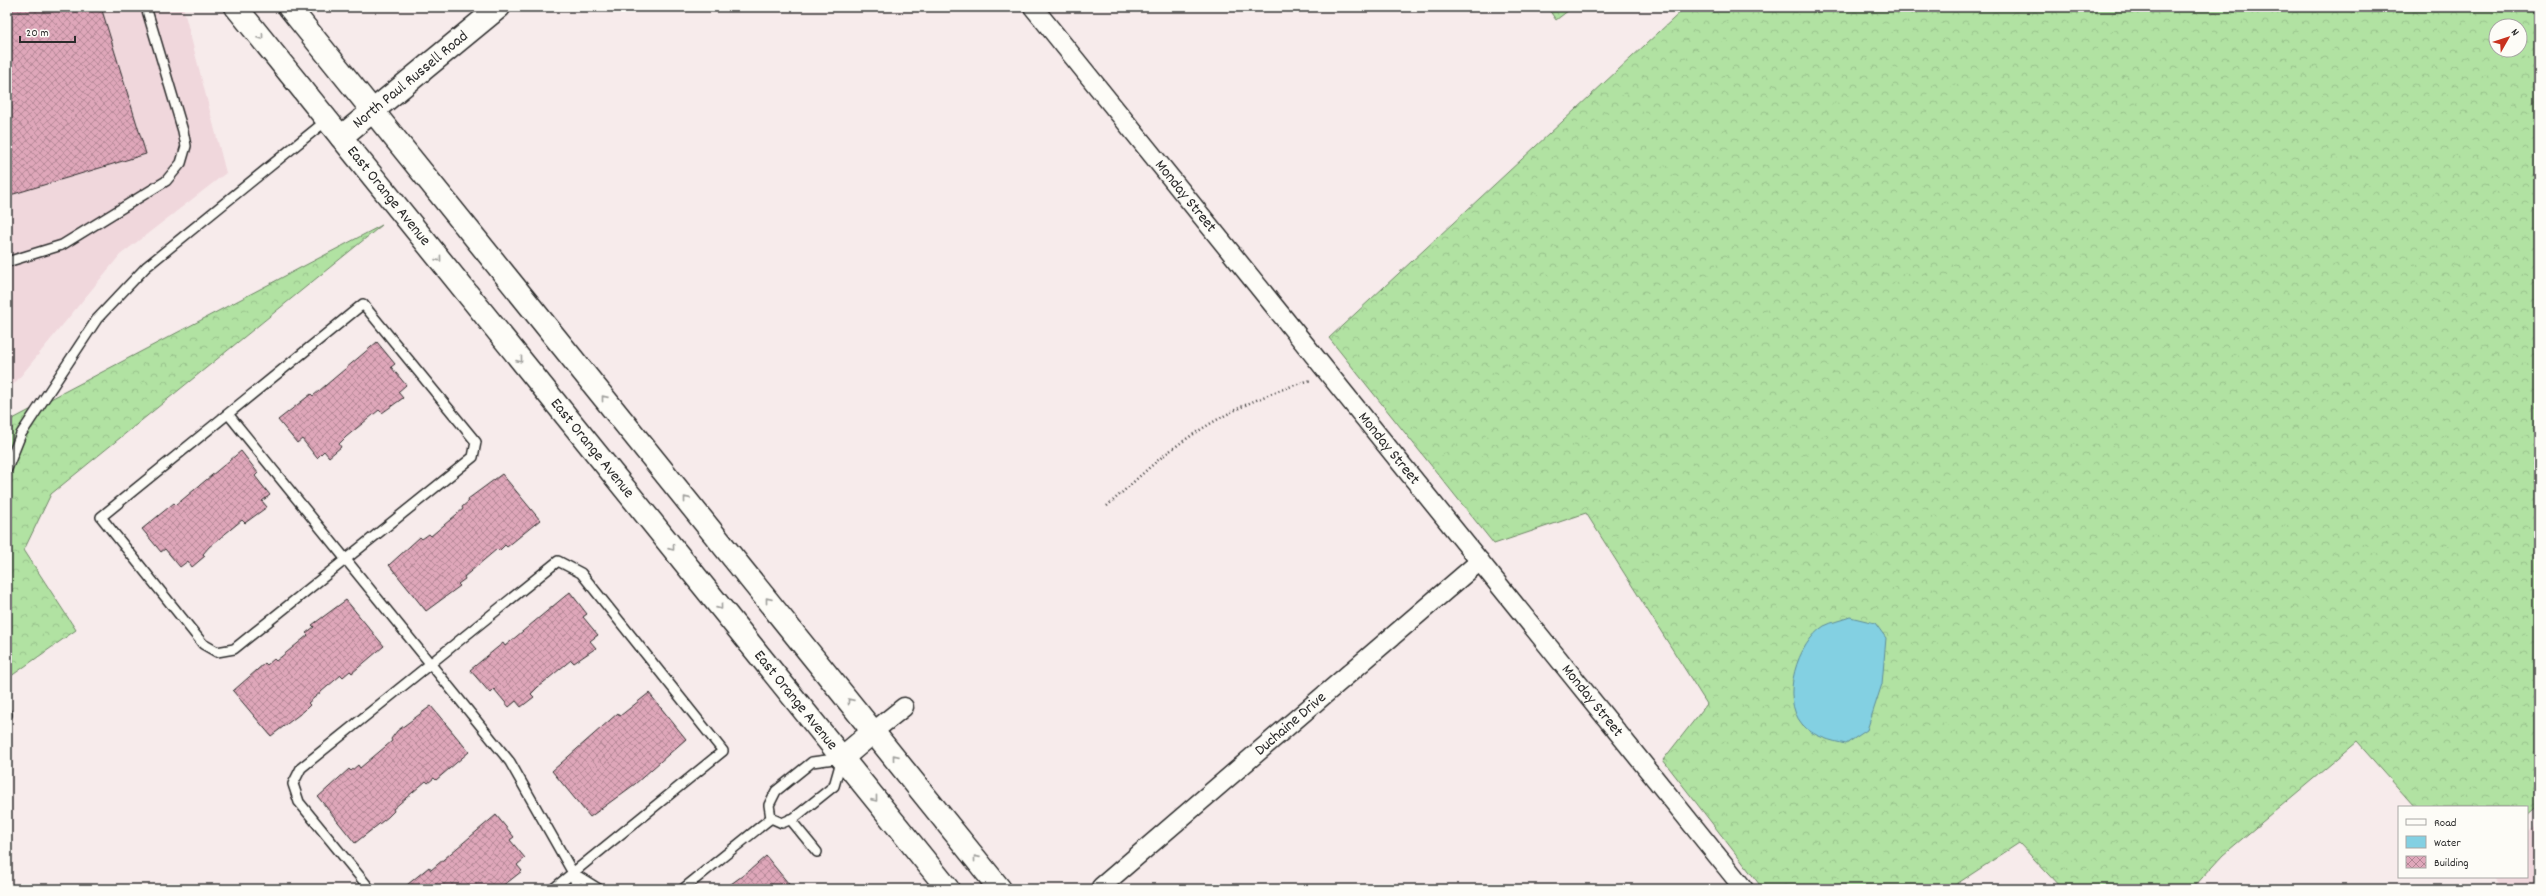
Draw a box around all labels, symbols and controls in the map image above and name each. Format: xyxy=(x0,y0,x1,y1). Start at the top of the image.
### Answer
scale bar xyxy=(20,18,75,44)
north arrow xyxy=(2488,18,2528,58)
text: 20 m xyxy=(26,25,49,42)
street label: North Paul Russell Road xyxy=(348,25,473,134)
text: N xyxy=(2506,26,2522,41)
one-way arrow xyxy=(256,33,263,40)
street label: East Orange Avenue xyxy=(341,141,436,251)
street label: Monday Street xyxy=(1149,155,1222,238)
one-way arrow xyxy=(434,254,441,261)
one-way arrow xyxy=(516,355,523,362)
street label: East Orange Avenue xyxy=(545,393,640,503)
one-way arrow xyxy=(602,395,609,402)
street label: Monday Street xyxy=(1352,407,1425,490)
one-way arrow xyxy=(684,496,691,503)
one-way arrow xyxy=(668,543,675,551)
one-way arrow xyxy=(765,597,772,605)
one-way arrow xyxy=(716,603,723,610)
street label: East Orange Avenue xyxy=(748,645,843,755)
street label: Monday Street xyxy=(1556,659,1629,742)
street label: Duchaine Drive xyxy=(1250,686,1332,762)
one-way arrow xyxy=(847,698,854,706)
one-way arrow xyxy=(892,754,899,761)
one-way arrow xyxy=(871,794,878,801)
legend xyxy=(2398,806,2528,878)
text: Road xyxy=(2434,815,2456,832)
text: Water xyxy=(2434,835,2461,852)
text: Building xyxy=(2434,855,2469,872)
one-way arrow xyxy=(973,856,980,863)

